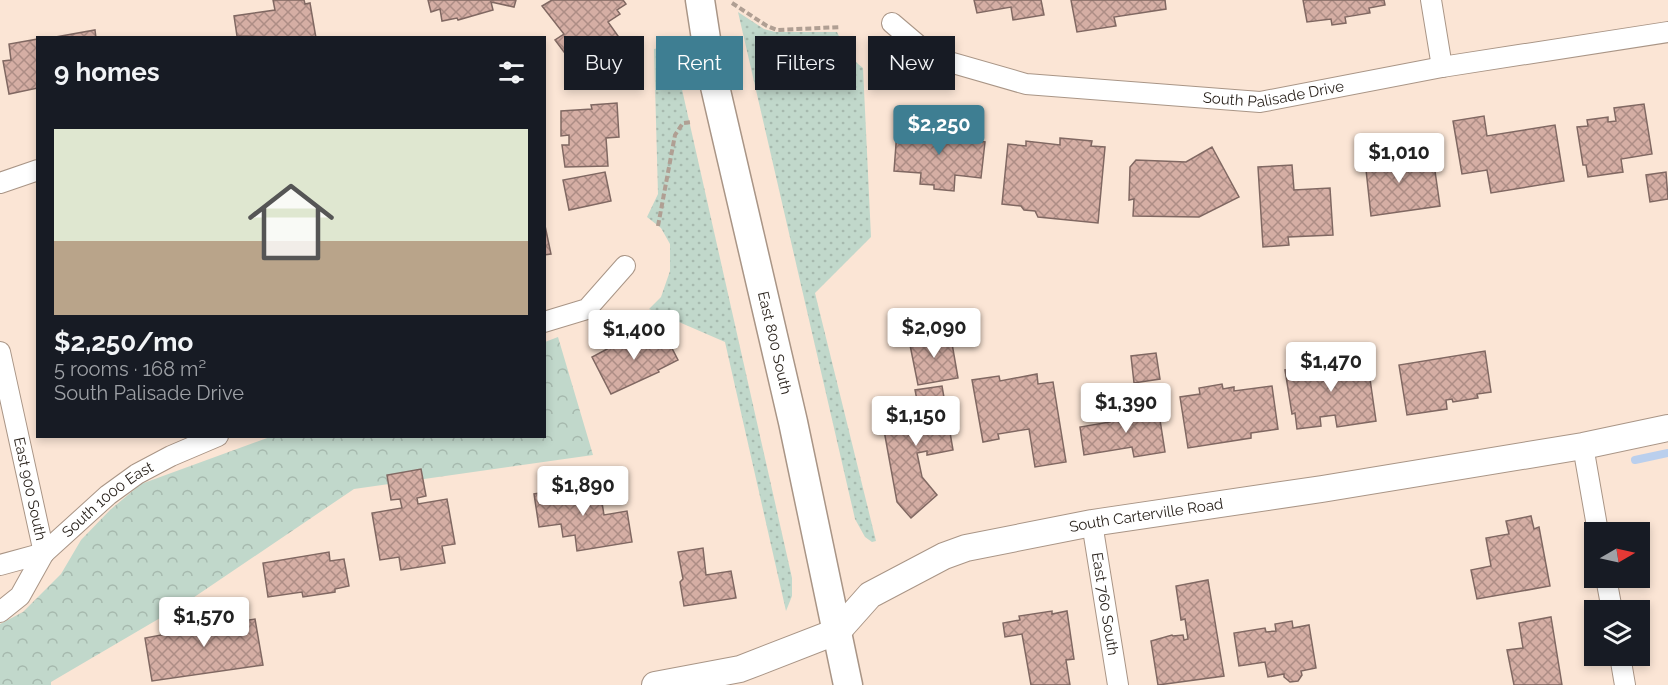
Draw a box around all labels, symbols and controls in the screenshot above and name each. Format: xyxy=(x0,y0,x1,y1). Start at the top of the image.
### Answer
chip: Buy xyxy=(564,36,644,90)
chip: Rent xyxy=(656,36,743,90)
chip: Filters xyxy=(755,36,856,90)
chip: New xyxy=(868,36,955,90)
icon: filters xyxy=(495,56,528,89)
text: 9 homes xyxy=(54,57,160,87)
street label: South Palisade Drive xyxy=(1202,77,1346,111)
pin: $2,250 xyxy=(890,105,988,156)
text: $2,250 xyxy=(907,112,971,136)
pin: $1,010 xyxy=(1350,133,1448,184)
text: $1,010 xyxy=(1368,140,1430,164)
icon: home xyxy=(237,168,345,276)
street label: East 800 South xyxy=(754,290,795,396)
pin: $2,090 xyxy=(885,308,983,359)
pin: $1,400 xyxy=(585,310,683,361)
text: $2,090 xyxy=(902,315,966,339)
text: $1,400 xyxy=(602,317,666,341)
text: $2,250/mo xyxy=(54,327,193,357)
pin: $1,470 xyxy=(1282,342,1380,393)
text: $1,470 xyxy=(1300,349,1362,373)
text: 5 rooms · 168 m² xyxy=(54,357,206,381)
text: South Palisade Drive xyxy=(54,381,244,405)
pin: $1,390 xyxy=(1077,383,1175,434)
text: $1,390 xyxy=(1095,390,1157,414)
pin: $1,150 xyxy=(867,396,965,447)
text: $1,150 xyxy=(886,403,946,427)
street label: East 900 South xyxy=(10,435,50,542)
street label: South 1000 East xyxy=(58,458,156,541)
pin: $1,890 xyxy=(534,466,632,517)
text: $1,890 xyxy=(551,473,615,497)
street label: South Carterville Road xyxy=(1068,495,1224,536)
north arrow xyxy=(1584,522,1650,588)
map controls xyxy=(1584,522,1650,666)
street label: East 760 South xyxy=(1088,551,1122,657)
pin: $1,570 xyxy=(155,597,253,648)
button: layers xyxy=(1584,600,1650,666)
text: $1,570 xyxy=(173,604,235,628)

